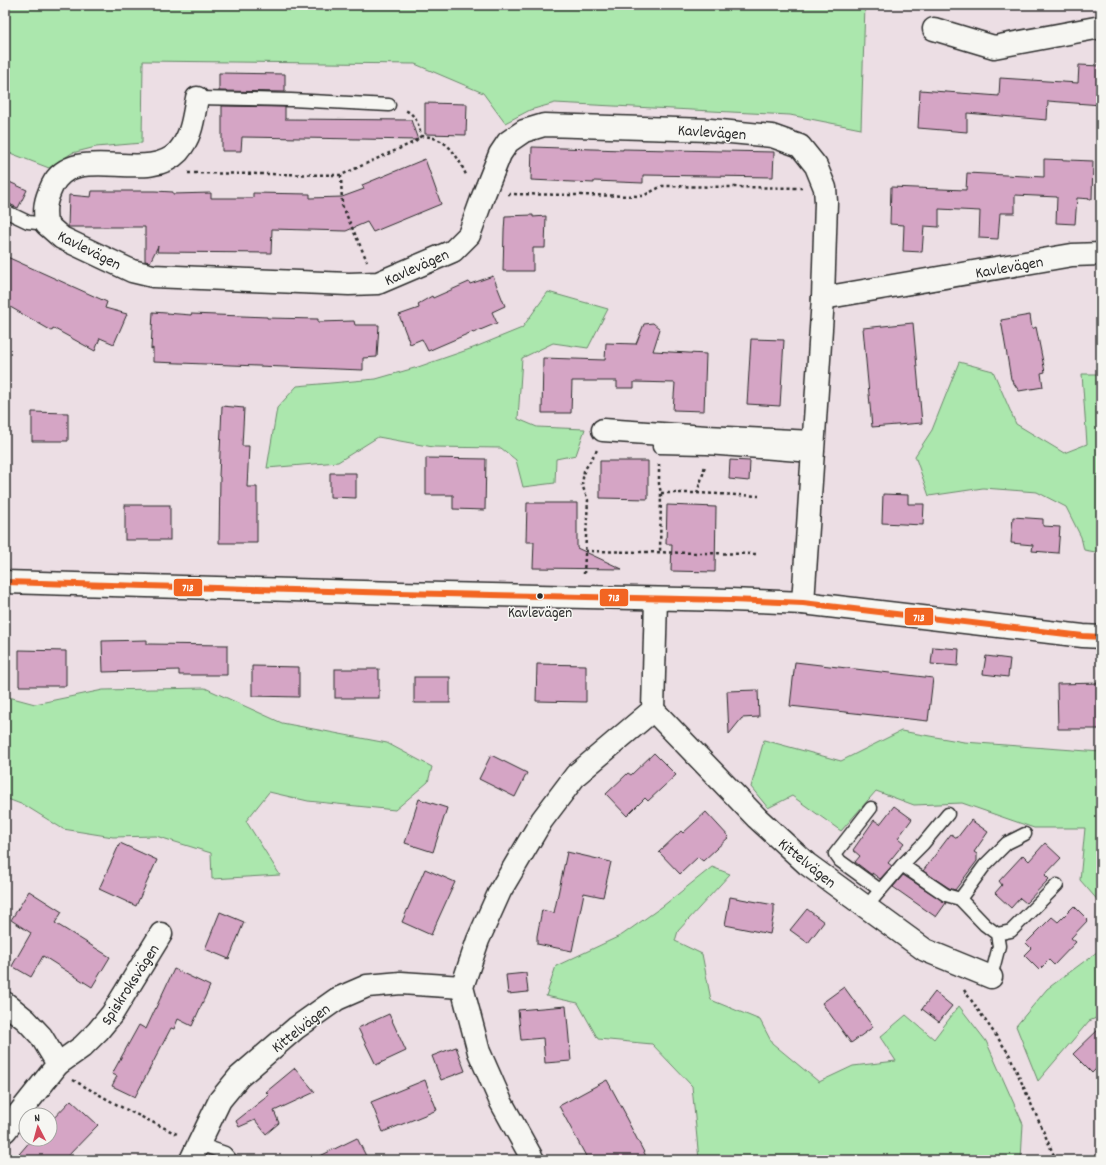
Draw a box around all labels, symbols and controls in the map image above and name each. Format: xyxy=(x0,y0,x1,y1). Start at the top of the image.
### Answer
street label: Kavlevägen xyxy=(677,120,747,147)
street label: Kavlevägen xyxy=(53,225,125,277)
street label: Kavlevägen xyxy=(381,244,453,293)
street label: Kavlevägen xyxy=(974,251,1045,286)
line badge: 713 xyxy=(173,578,203,597)
text: 713 xyxy=(182,581,194,597)
line badge: 713 xyxy=(599,588,629,607)
marker: Kavlevägen xyxy=(535,591,545,601)
text: 713 xyxy=(608,591,620,607)
place label: Kavlevägen xyxy=(508,603,572,625)
line badge: 713 xyxy=(904,607,934,626)
text: 713 xyxy=(913,611,925,627)
street label: Kittelvägen xyxy=(772,833,841,895)
street label: Spiskroksvägen xyxy=(96,940,166,1031)
street label: Kittelvägen xyxy=(267,999,336,1059)
north arrow xyxy=(18,1107,58,1147)
text: N xyxy=(34,1111,41,1127)

